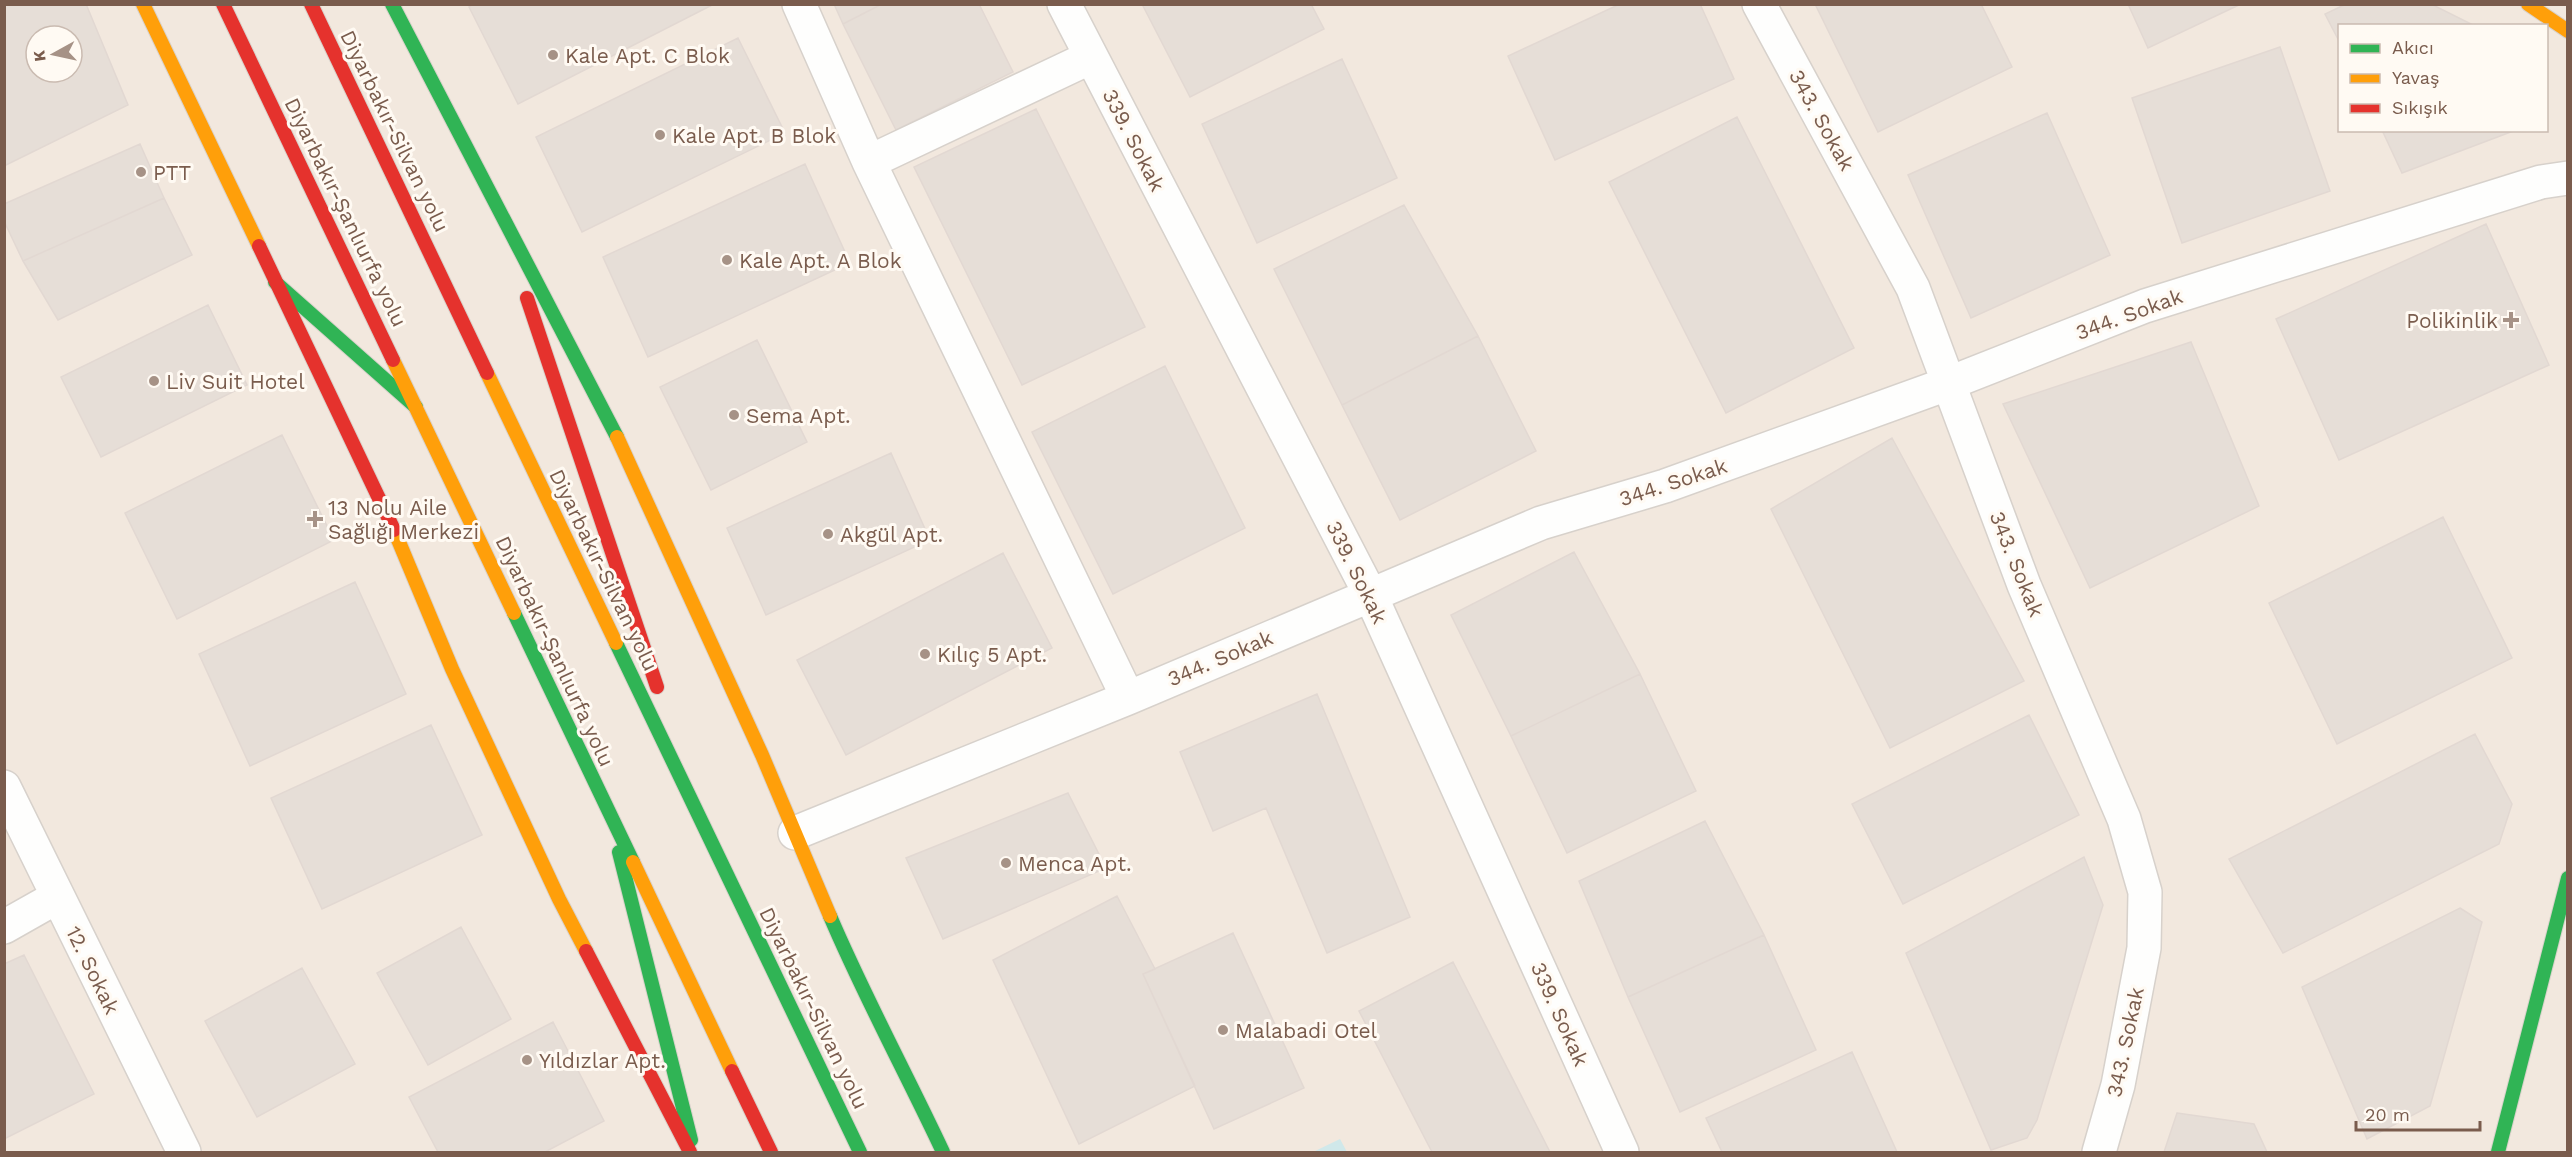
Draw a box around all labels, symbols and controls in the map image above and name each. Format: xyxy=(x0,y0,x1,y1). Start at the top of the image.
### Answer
north arrow xyxy=(24,24,84,84)
legend xyxy=(2338,24,2548,132)
street label: Diyarbakır-Silvan yolu xyxy=(335,26,455,236)
text: Akıcı xyxy=(2392,37,2434,58)
place label: Kale Apt. C Blok xyxy=(565,43,730,68)
marker: Kale Apt. C Blok xyxy=(546,48,560,62)
text: K xyxy=(29,49,50,63)
street label: 343. Sokak xyxy=(1784,65,1860,175)
text: Yavaş xyxy=(2392,67,2439,88)
street label: 339. Sokak xyxy=(1098,85,1170,195)
street label: Diyarbakır-Şanlıurfa yolu xyxy=(280,93,412,331)
text: Sıkışık xyxy=(2392,97,2448,118)
place label: Kale Apt. B Blok xyxy=(672,123,836,148)
marker: Kale Apt. B Blok xyxy=(653,128,667,142)
place label: PTT xyxy=(153,160,191,185)
marker: PTT xyxy=(134,165,148,179)
place label: Kale Apt. A Blok xyxy=(739,248,902,273)
marker: Kale Apt. A Blok xyxy=(720,253,734,267)
street label: 344. Sokak xyxy=(2072,283,2186,345)
place label: Polikinlik xyxy=(2406,308,2498,333)
marker: Polikinlik xyxy=(2502,311,2520,329)
place label: Liv Suit Hotel xyxy=(166,369,305,394)
marker: Liv Suit Hotel xyxy=(147,374,161,388)
place label: Sema Apt. xyxy=(746,403,851,428)
marker: Sema Apt. xyxy=(727,408,741,422)
street label: 344. Sokak xyxy=(1616,453,1730,511)
street label: Diyarbakır-Silvan yolu xyxy=(544,465,664,675)
place label: 13 Nolu Aile Sağlığı Merkezi xyxy=(328,495,479,544)
street label: 343. Sokak xyxy=(1985,508,2050,621)
marker: 13 Nolu Aile Sağlığı Merkezi xyxy=(306,510,324,528)
street label: 339. Sokak xyxy=(1321,516,1393,628)
place label: Akgül Apt. xyxy=(840,522,943,547)
marker: Akgül Apt. xyxy=(821,527,835,541)
street label: Diyarbakır-Şanlıurfa yolu xyxy=(491,532,619,770)
street label: 344. Sokak xyxy=(1164,625,1276,691)
place label: Kılıç 5 Apt. xyxy=(937,642,1047,667)
marker: Kılıç 5 Apt. xyxy=(918,647,932,661)
place label: Menca Apt. xyxy=(1018,851,1132,876)
marker: Menca Apt. xyxy=(999,856,1013,870)
street label: Diyarbakır-Silvan yolu xyxy=(754,903,874,1113)
street label: 12. Sokak xyxy=(61,922,125,1018)
street label: 339. Sokak xyxy=(1526,958,1594,1070)
street label: 343. Sokak xyxy=(2101,985,2149,1099)
place label: Malabadi Otel xyxy=(1235,1018,1378,1043)
marker: Malabadi Otel xyxy=(1216,1023,1230,1037)
place label: Yıldızlar Apt. xyxy=(539,1048,666,1073)
marker: Yıldızlar Apt. xyxy=(520,1053,534,1067)
scale bar xyxy=(2356,1094,2480,1132)
text: 20 m xyxy=(2365,1104,2410,1125)

